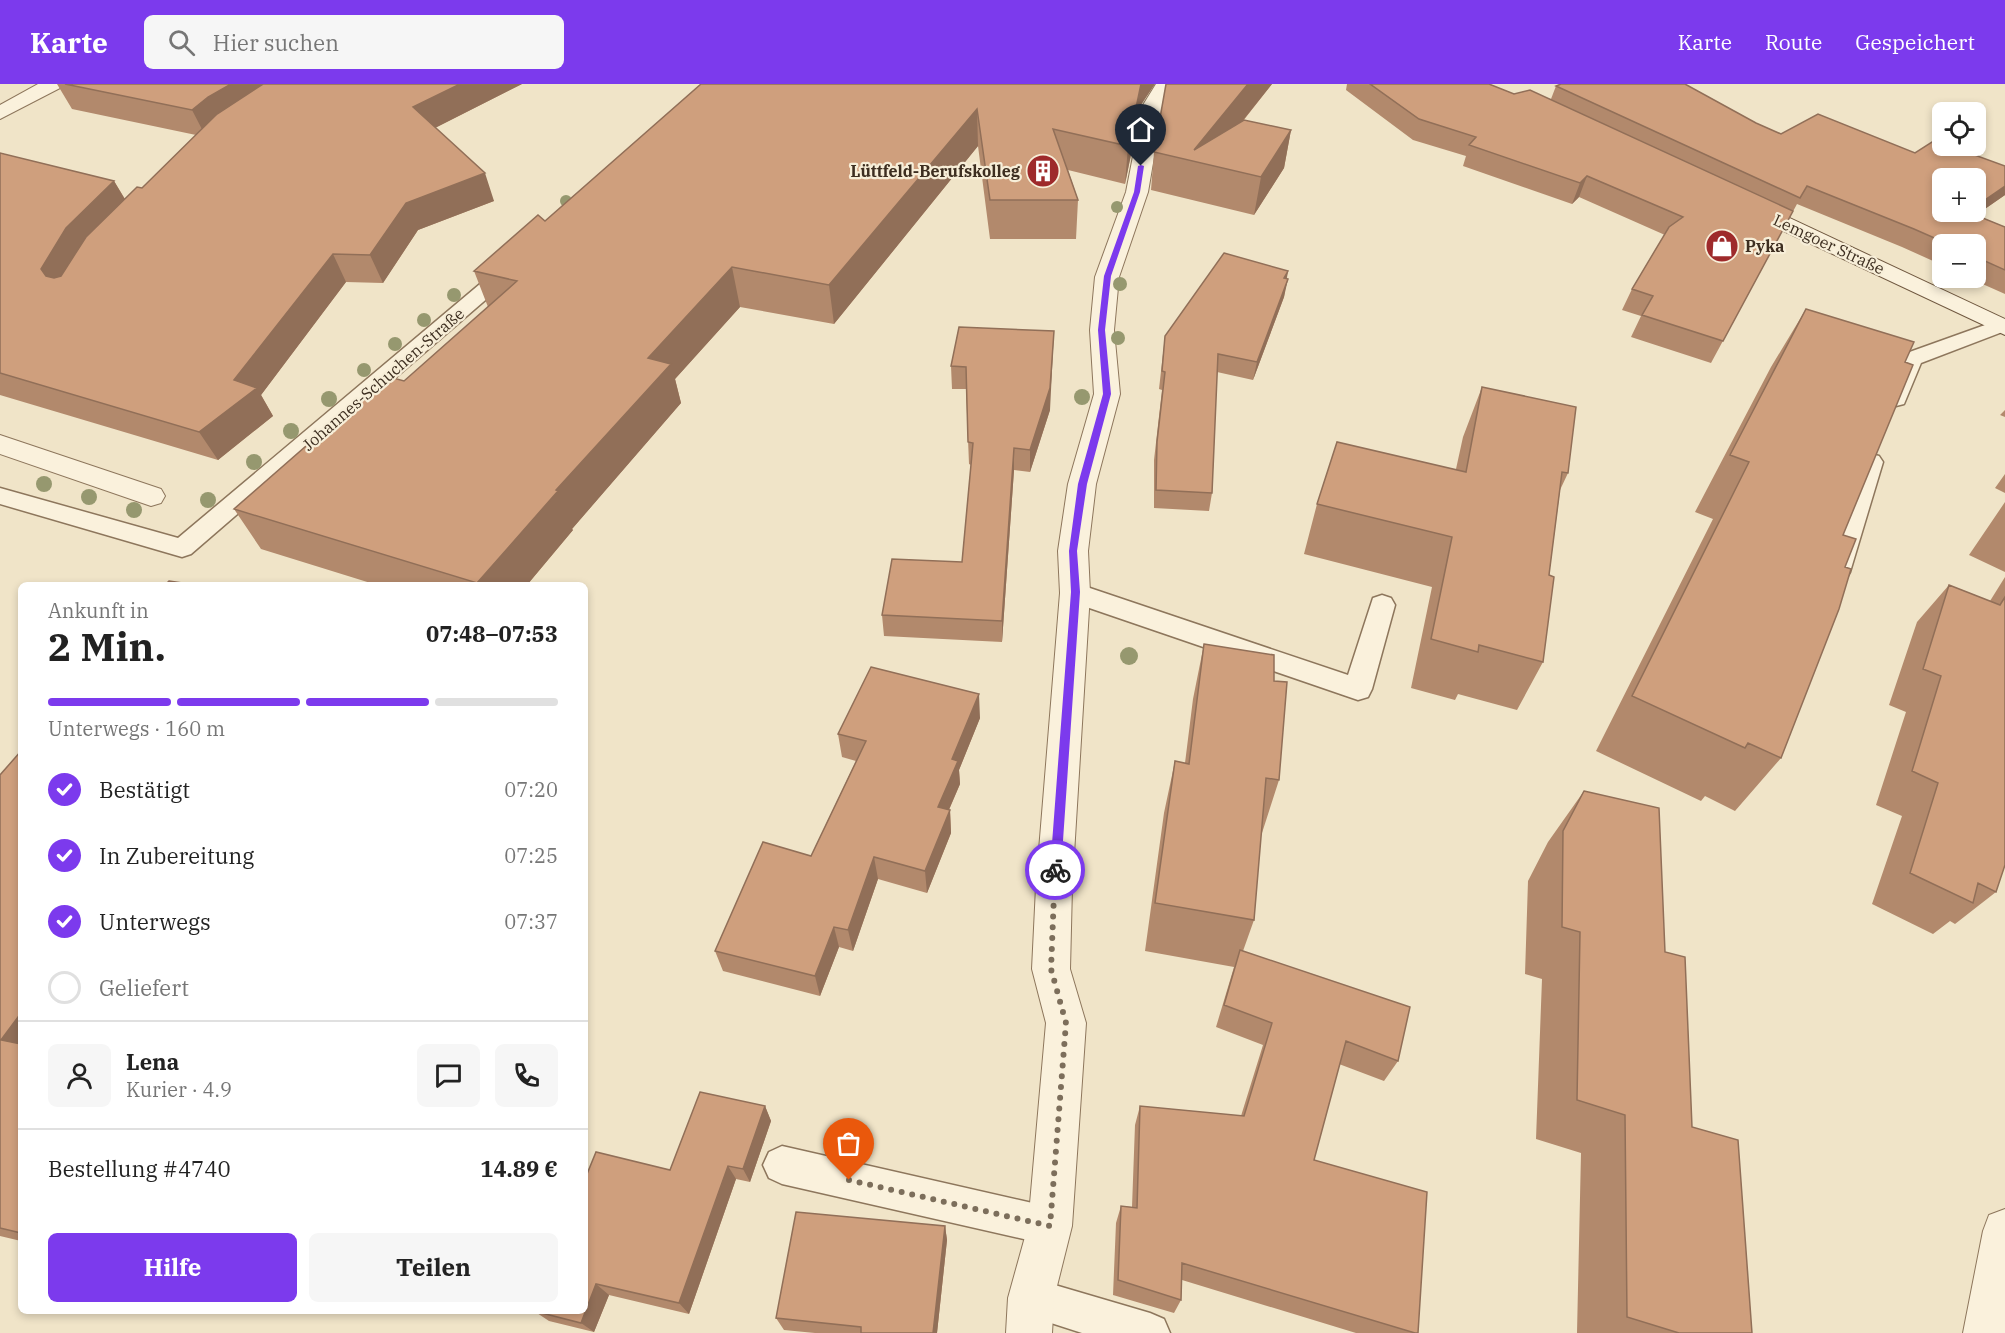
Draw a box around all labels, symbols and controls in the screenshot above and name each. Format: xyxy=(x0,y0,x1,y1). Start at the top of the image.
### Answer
search box xyxy=(144,15,564,69)
text: Karte xyxy=(30,24,108,61)
icon: search xyxy=(165,26,198,59)
text: Hier suchen xyxy=(213,28,339,57)
text: Karte xyxy=(1678,28,1732,56)
text: Route xyxy=(1765,28,1822,56)
text: Gespeichert xyxy=(1855,28,1975,56)
map controls xyxy=(1932,102,1986,288)
button: locate xyxy=(1932,102,1986,156)
pin xyxy=(1115,104,1166,166)
icon: home xyxy=(1124,113,1157,146)
building icon: Lüttfeld-Berufskolleg xyxy=(1025,153,1061,189)
place label: Lüttfeld-Berufskolleg xyxy=(851,161,1021,181)
button: + xyxy=(1932,168,1986,222)
street label: Lemgoer Straße xyxy=(1770,210,1888,278)
shop icon: Pyka xyxy=(1704,228,1740,264)
button: − xyxy=(1932,234,1986,288)
place label: Pyka xyxy=(1745,236,1784,256)
street label: Johannes-Schuchen-Straße xyxy=(298,303,468,455)
text: Ankunft in xyxy=(48,597,149,624)
text: 07:48–07:53 xyxy=(426,619,558,648)
text: 2 Min. xyxy=(48,621,166,672)
text: Unterwegs · 160 m xyxy=(48,715,225,742)
icon: check xyxy=(48,773,81,806)
text: Bestätigt xyxy=(99,775,190,804)
text: 07:20 xyxy=(504,776,558,803)
icon: check xyxy=(48,839,81,872)
courier xyxy=(1025,840,1085,900)
text: In Zubereitung xyxy=(99,841,254,870)
text: 07:25 xyxy=(504,842,558,869)
icon: bike xyxy=(1039,854,1072,887)
icon: check xyxy=(48,905,81,938)
text: Unterwegs xyxy=(99,907,211,936)
text: 07:37 xyxy=(504,908,558,935)
text: Geliefert xyxy=(99,973,189,1002)
button: person xyxy=(48,1044,111,1107)
button: chat xyxy=(417,1044,480,1107)
button: phone xyxy=(495,1044,558,1107)
text: Lena xyxy=(126,1047,179,1076)
text: Kurier · 4.9 xyxy=(126,1076,232,1103)
pin xyxy=(823,1118,874,1180)
icon: bag xyxy=(832,1127,865,1160)
text: Bestellung #4740 xyxy=(48,1154,231,1183)
text: 14.89 € xyxy=(480,1154,558,1183)
button: Hilfe xyxy=(48,1233,297,1302)
button: Teilen xyxy=(309,1233,558,1302)

